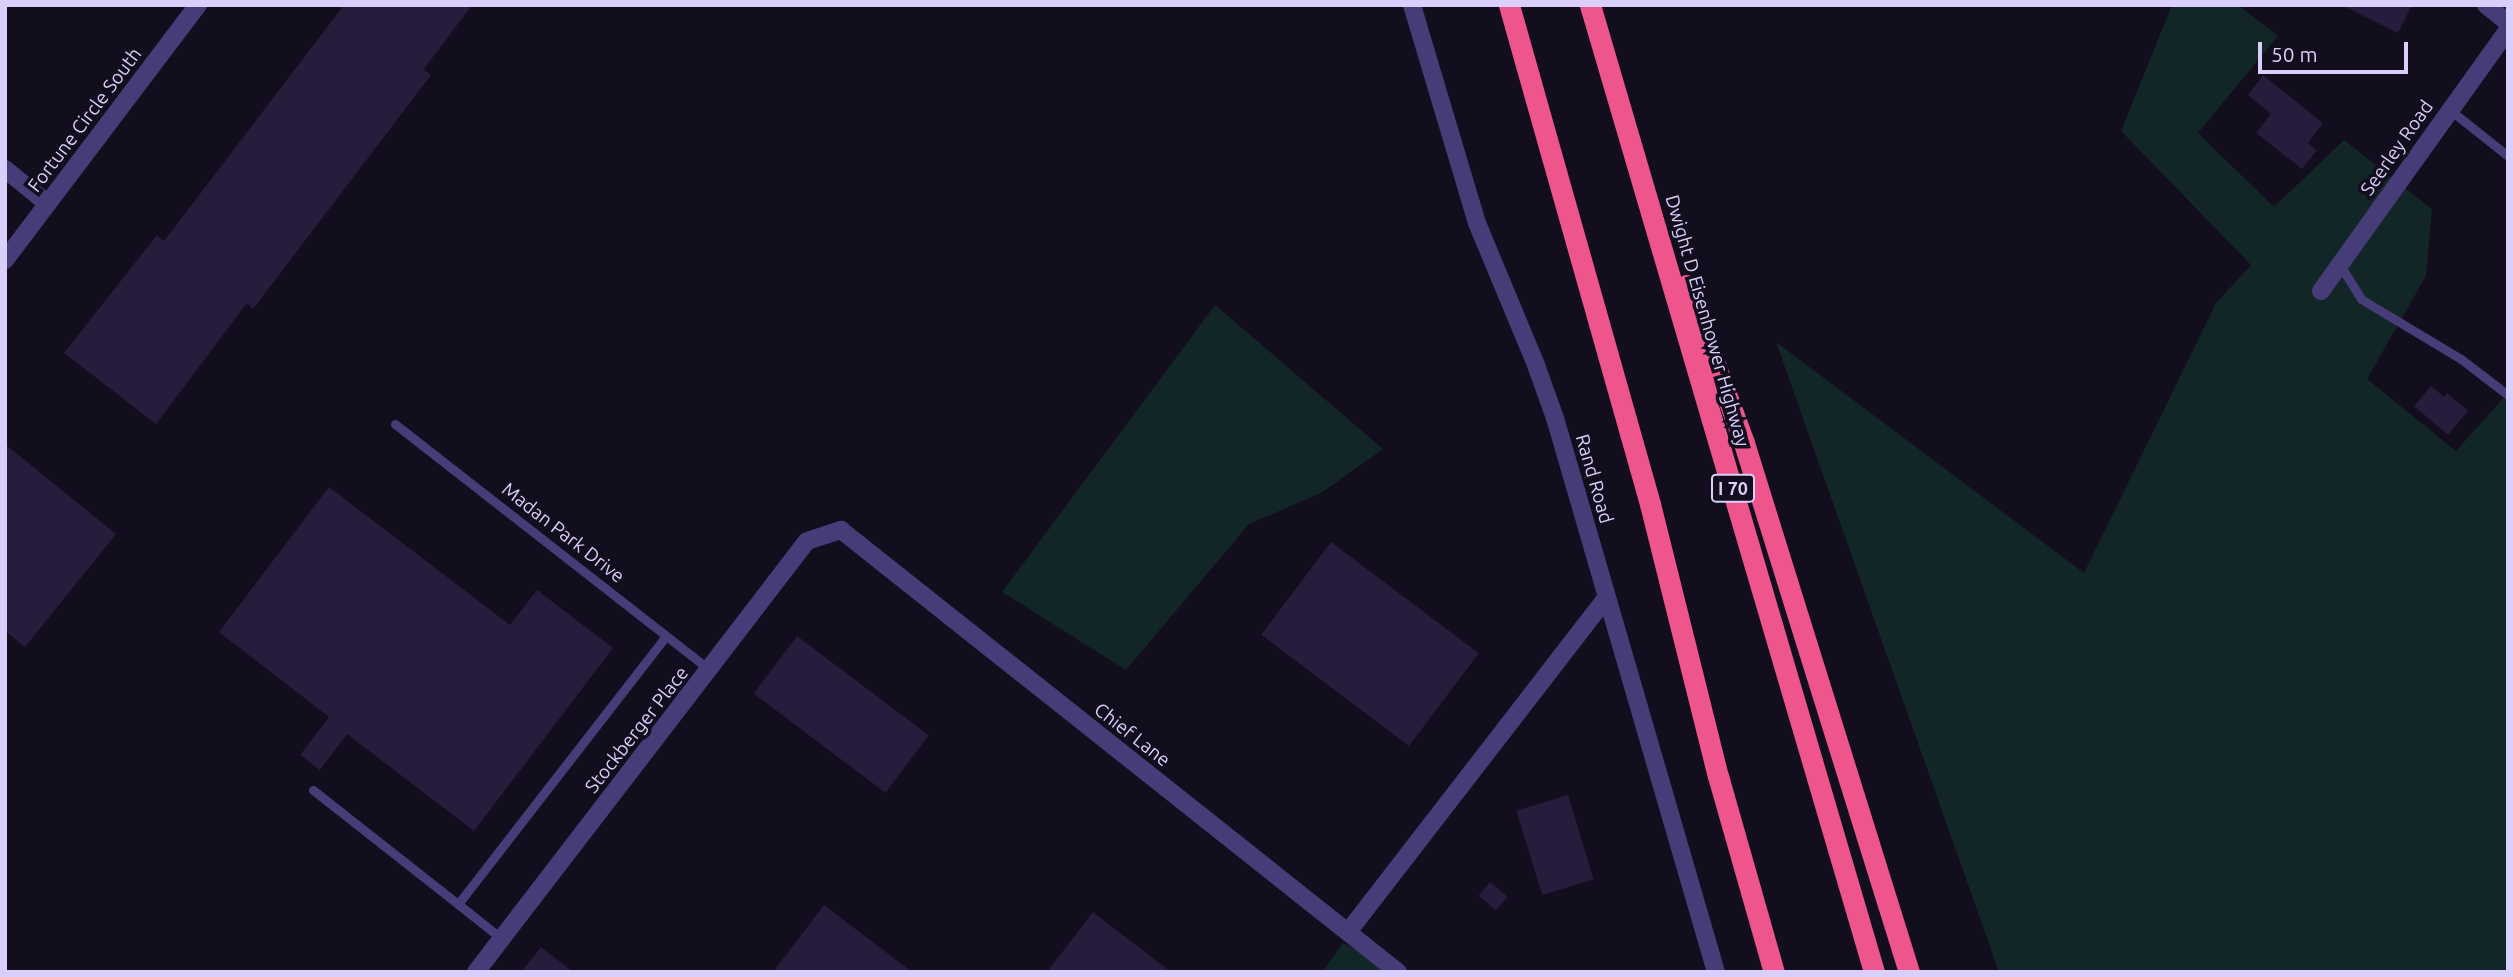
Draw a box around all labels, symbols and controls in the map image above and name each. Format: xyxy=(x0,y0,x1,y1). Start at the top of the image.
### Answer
scale bar xyxy=(2261,28,2412,72)
text: 50 m xyxy=(2271,42,2318,66)
street label: Fortune Circle South xyxy=(23,43,147,197)
street label: Seerley Road xyxy=(2356,96,2438,200)
street label: Dwight D Eisenhower Highway xyxy=(1660,192,1754,450)
street label: Rand Road xyxy=(1570,432,1618,526)
road number: I 70 xyxy=(1710,474,1756,502)
street label: Madan Park Drive xyxy=(497,478,629,588)
street label: Stockberger Place xyxy=(581,662,693,798)
street label: Chief Lane xyxy=(1090,698,1174,772)

